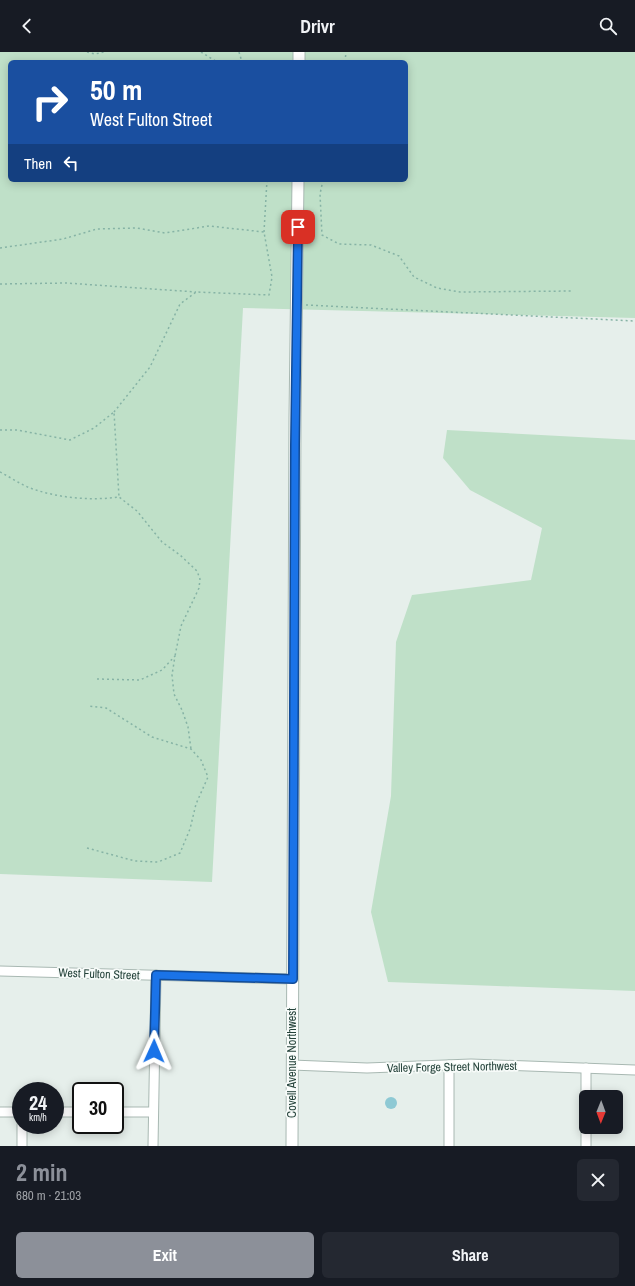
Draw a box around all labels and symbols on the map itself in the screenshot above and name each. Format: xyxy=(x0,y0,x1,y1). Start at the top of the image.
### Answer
pin xyxy=(281,210,315,244)
street label: West Fulton Street xyxy=(58,965,140,983)
street label: Covell Avenue Northwest xyxy=(284,1008,300,1118)
position arrow xyxy=(133,1030,175,1072)
street label: Valley Forge Street Northwest xyxy=(387,1058,517,1076)
speed limit sign: 30 xyxy=(72,1082,124,1134)
north arrow xyxy=(579,1090,623,1134)

